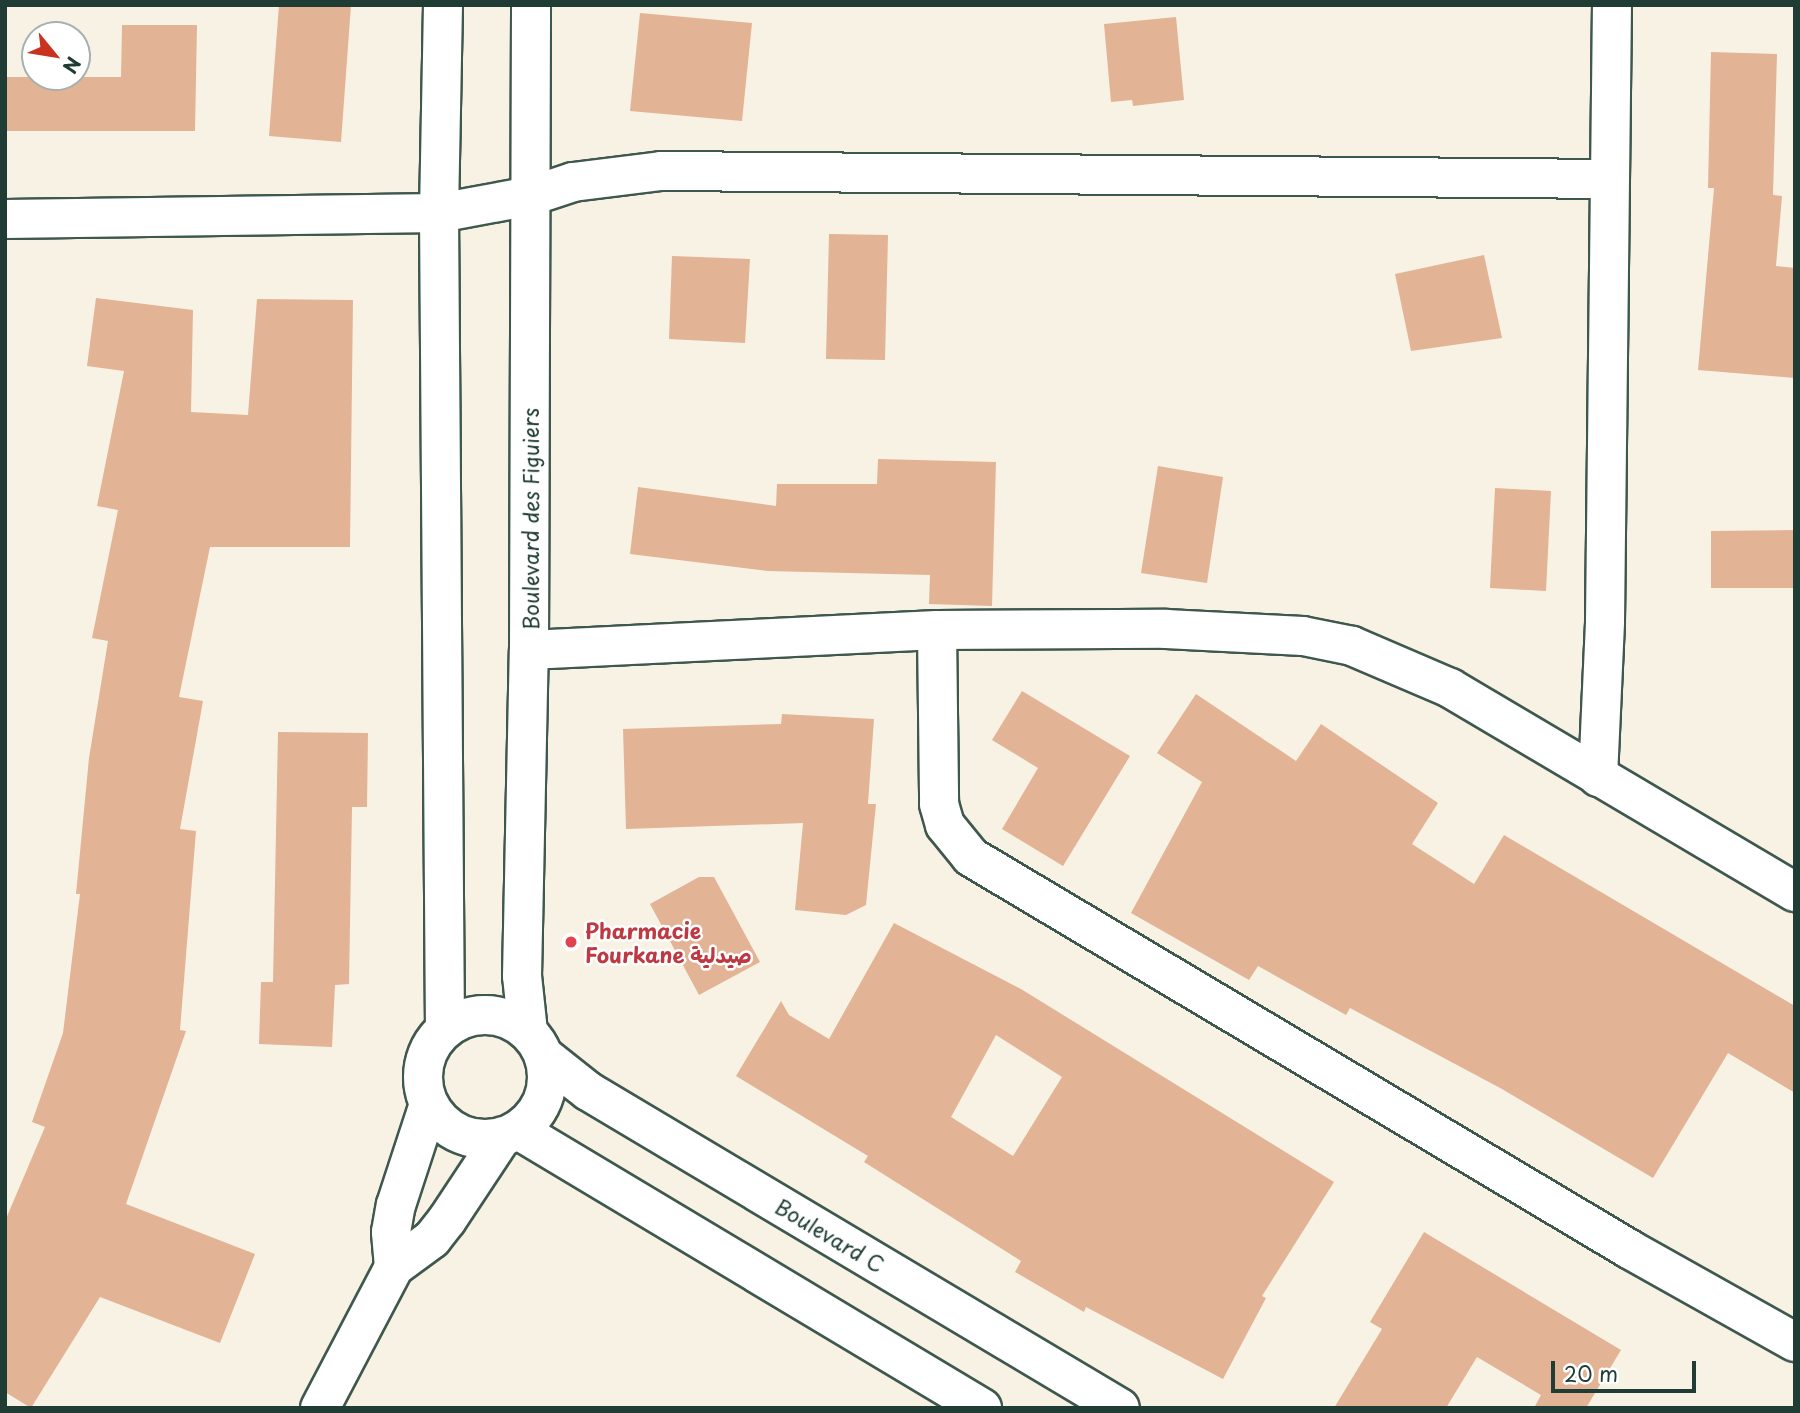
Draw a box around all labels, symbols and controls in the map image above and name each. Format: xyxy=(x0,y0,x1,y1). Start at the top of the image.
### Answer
north arrow xyxy=(21,21,91,91)
text: N xyxy=(57,52,88,79)
street label: Boulevard des Figuiers xyxy=(517,407,543,631)
place label: Pharmacie Fourkane صيدلية xyxy=(585,917,752,967)
marker: Pharmacie Fourkane صيدلية xyxy=(563,934,579,950)
street label: Boulevard C xyxy=(771,1192,889,1278)
scale bar xyxy=(1555,1346,1700,1390)
text: 20 m xyxy=(1564,1357,1618,1389)

